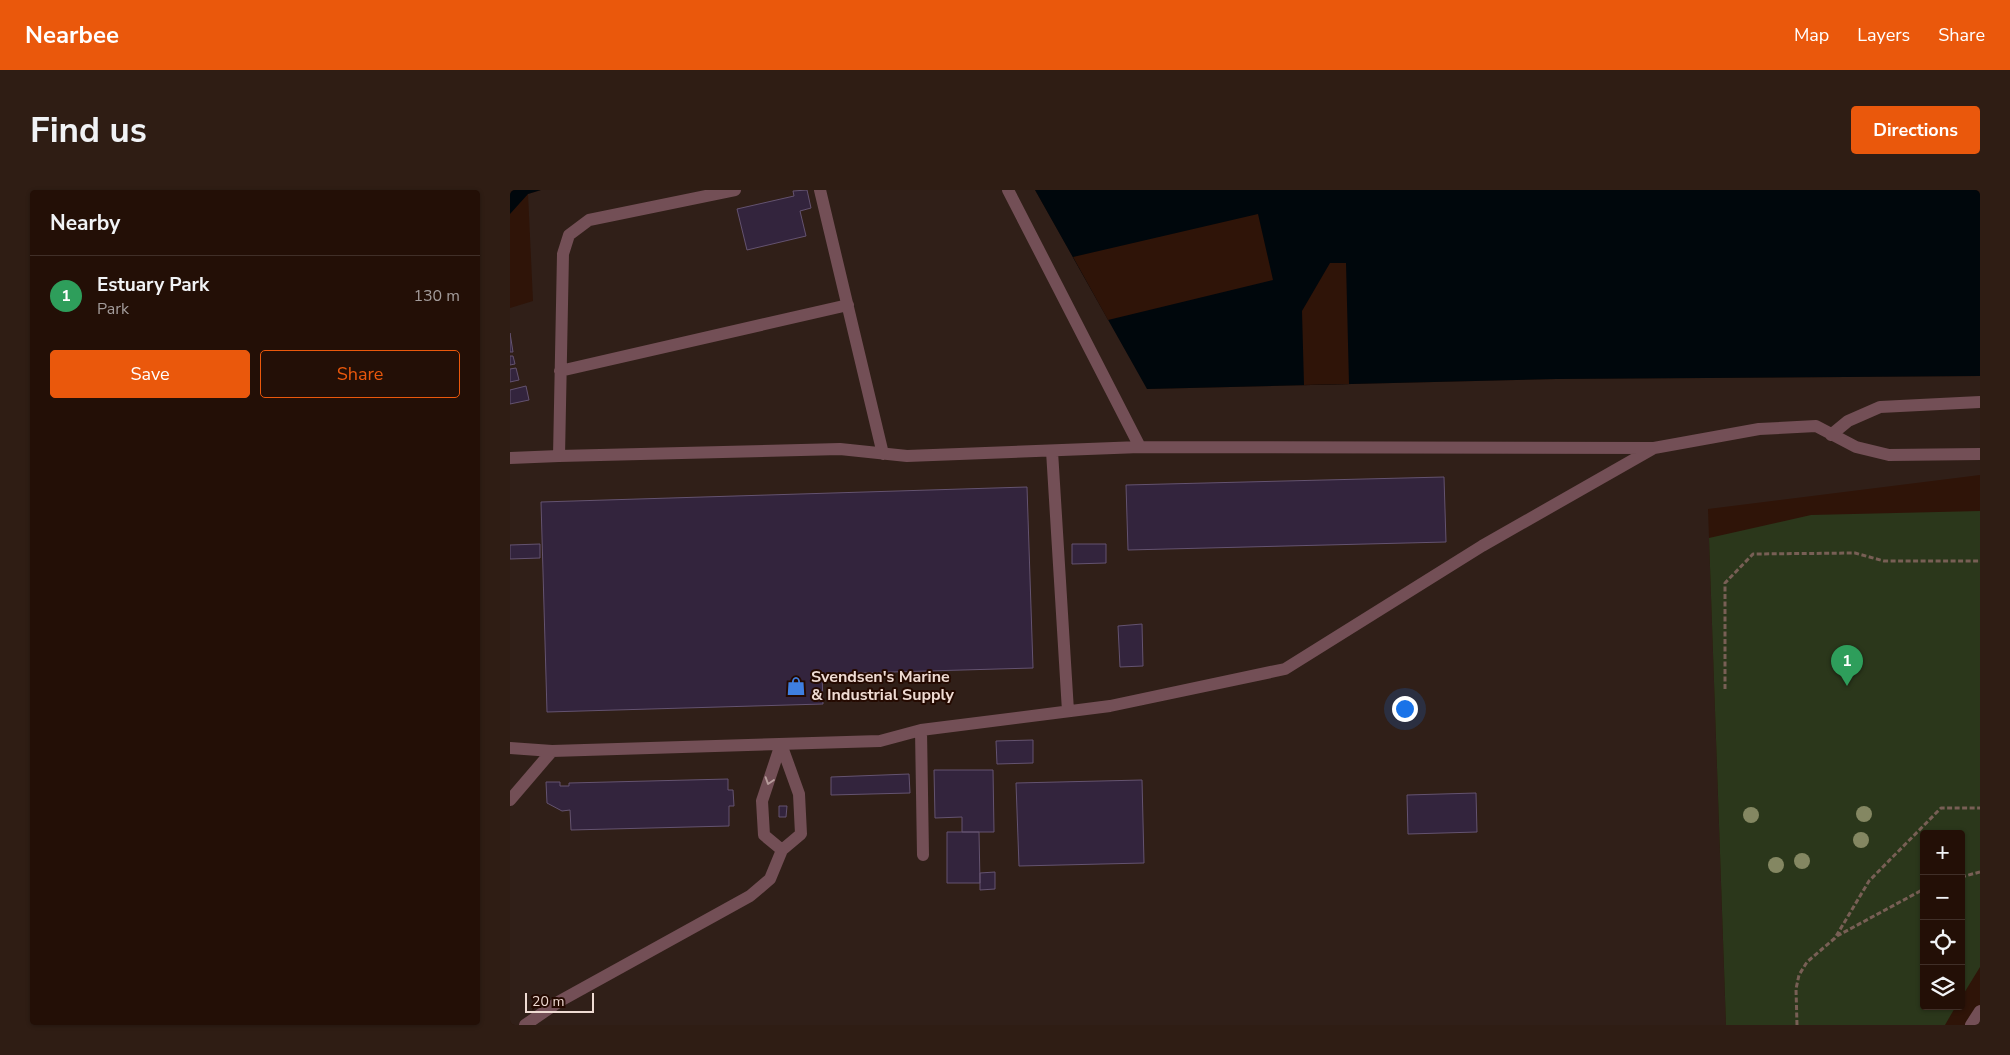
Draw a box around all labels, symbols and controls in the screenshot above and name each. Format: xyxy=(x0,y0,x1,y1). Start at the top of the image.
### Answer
text: Nearbee xyxy=(25,19,119,51)
text: Map xyxy=(1794,23,1829,47)
text: Layers xyxy=(1857,23,1910,47)
text: Share xyxy=(1938,23,1985,47)
button: Directions xyxy=(1851,106,1980,154)
text: Find us xyxy=(30,107,147,154)
text: Nearby xyxy=(50,209,120,237)
text: Estuary Park xyxy=(97,272,209,298)
text: 1 xyxy=(61,285,71,307)
text: 130 m xyxy=(413,285,460,307)
text: Park xyxy=(97,298,129,320)
button: Save xyxy=(50,350,250,398)
button: Share xyxy=(260,350,460,398)
pin: 1 xyxy=(1831,645,1863,686)
place label: Svendsen's Marine & Industrial Supply xyxy=(811,666,955,706)
shop icon: Svendsen's Marine & Industrial Supply xyxy=(785,675,807,697)
your location xyxy=(1392,696,1418,722)
one-way arrow xyxy=(765,776,775,784)
map controls xyxy=(1920,830,1965,1010)
button: + xyxy=(1920,830,1965,875)
button: − xyxy=(1920,875,1965,920)
button: locate xyxy=(1920,920,1965,965)
button: layers xyxy=(1920,965,1965,1010)
scale bar xyxy=(525,990,594,1013)
text: 20 m xyxy=(532,992,564,1011)

